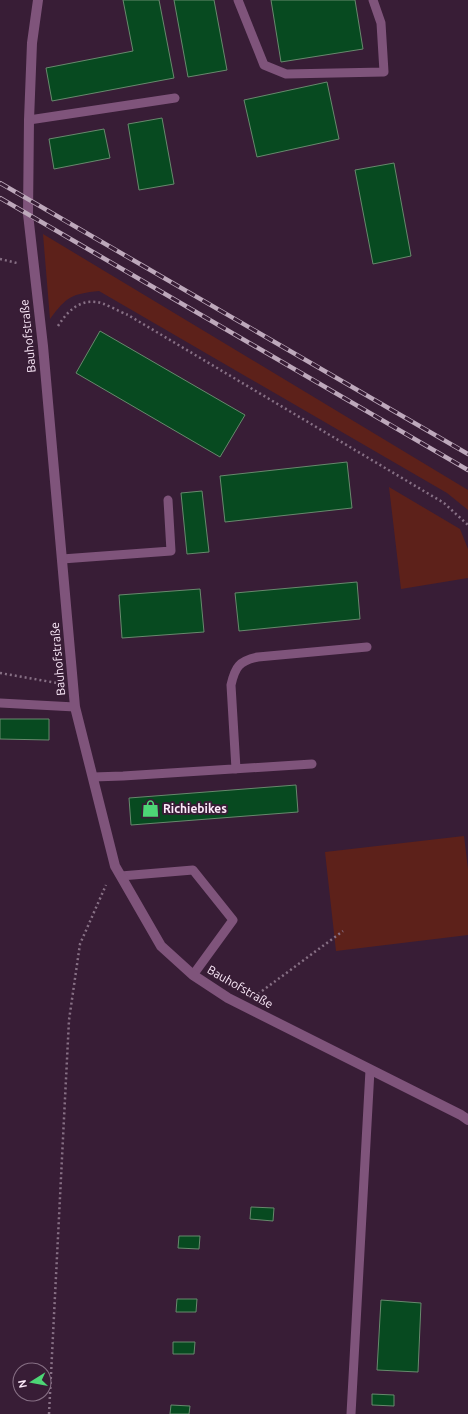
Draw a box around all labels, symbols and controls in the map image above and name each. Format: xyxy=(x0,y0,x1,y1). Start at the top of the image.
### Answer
street label: Bauhofstraße xyxy=(17,299,38,373)
street label: Bauhofstraße xyxy=(48,622,67,696)
shop icon: Richiebikes xyxy=(140,799,160,819)
place label: Richiebikes xyxy=(163,802,227,815)
street label: Bauhofstraße xyxy=(205,963,275,1011)
north arrow xyxy=(12,1362,52,1402)
text: N xyxy=(16,1379,29,1389)

